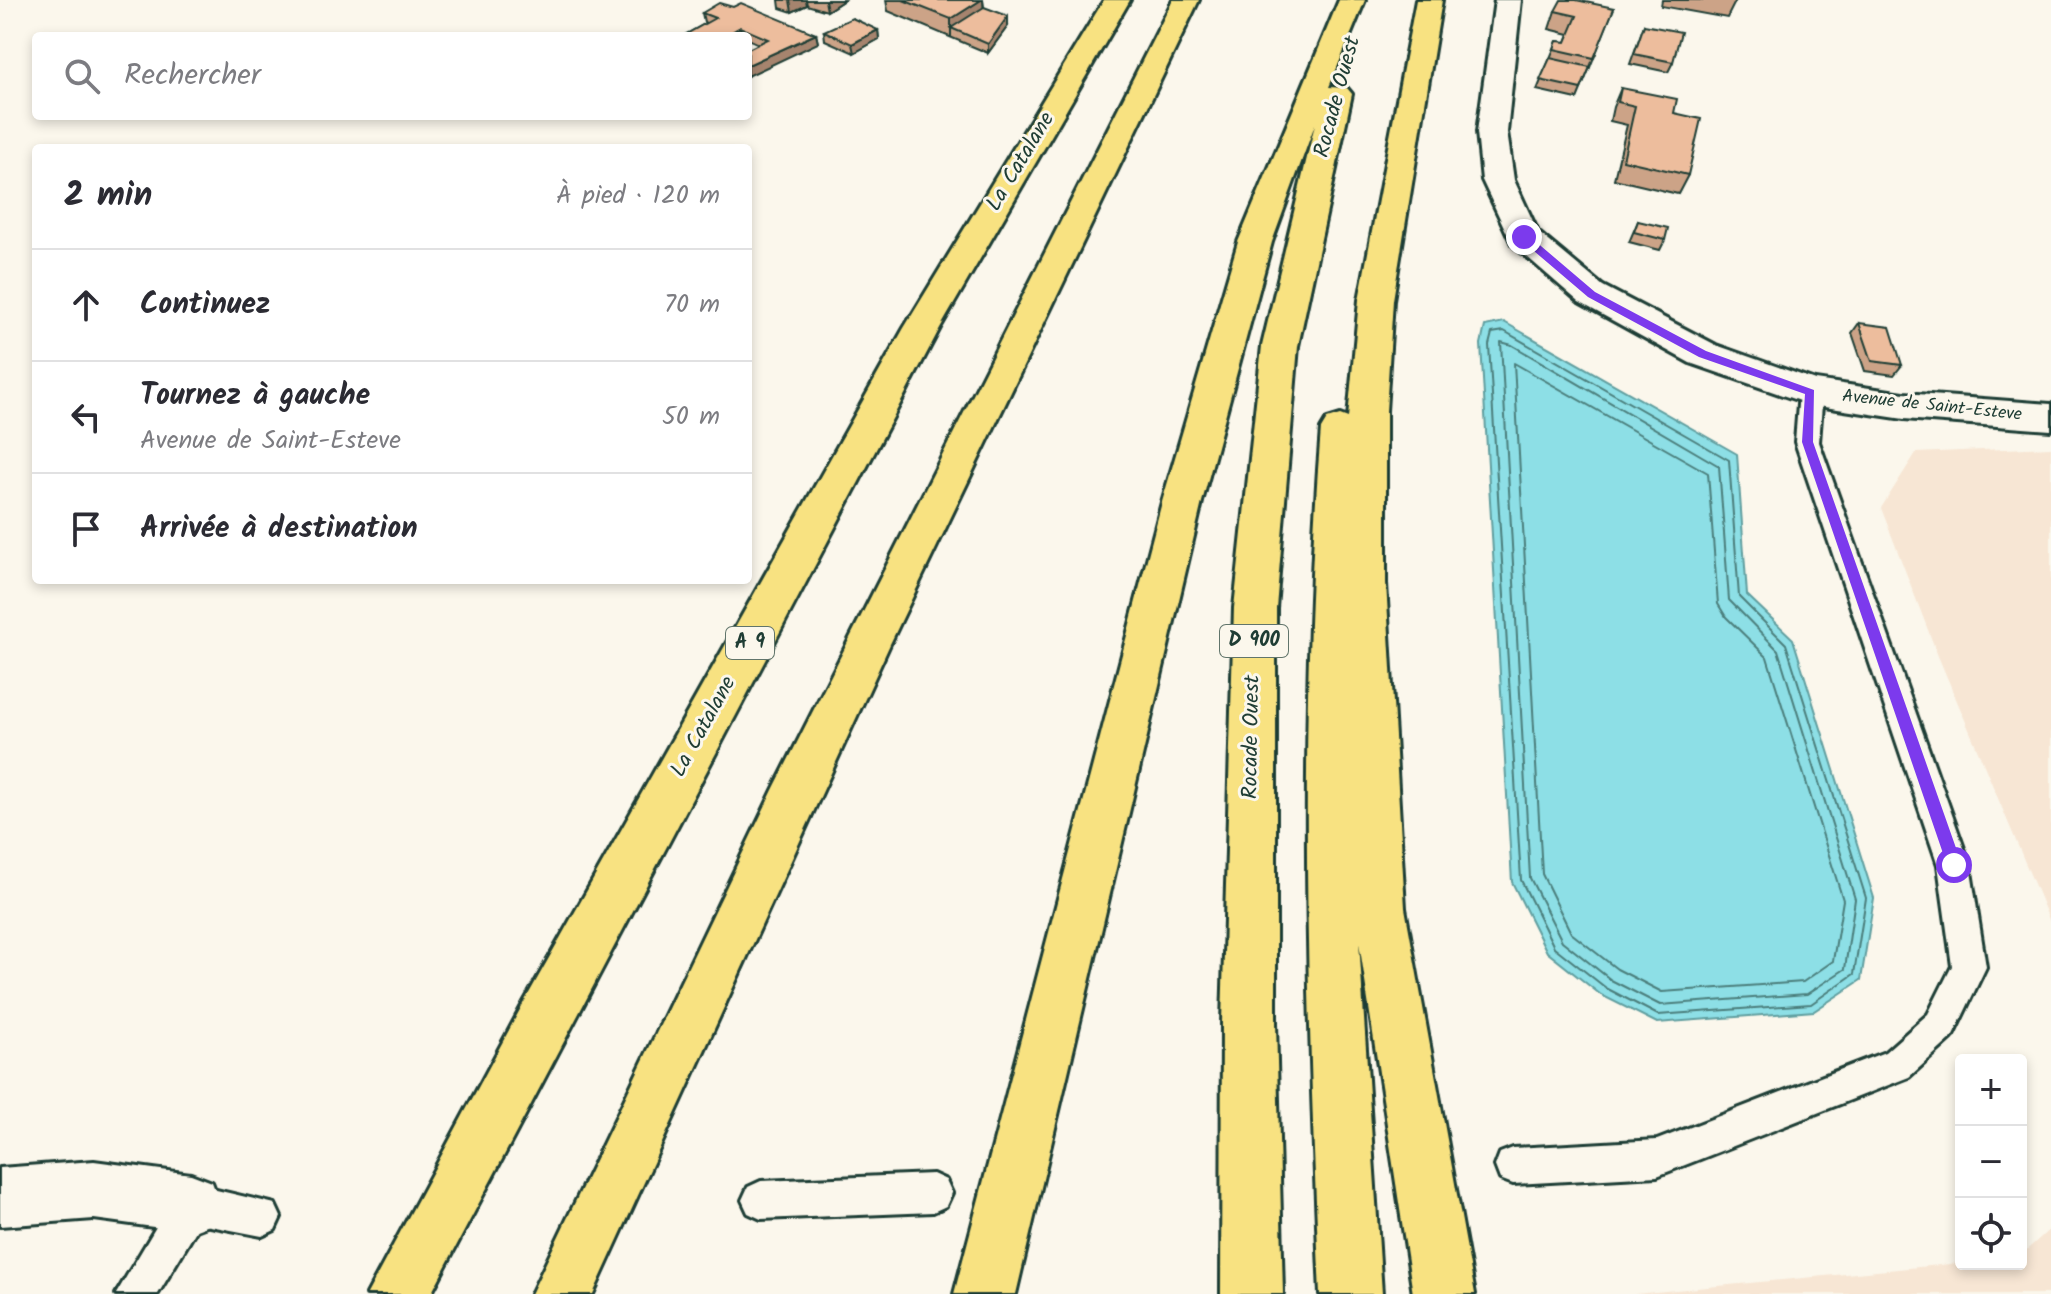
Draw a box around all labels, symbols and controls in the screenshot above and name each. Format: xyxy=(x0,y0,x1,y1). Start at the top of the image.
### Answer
search box xyxy=(32,32,752,120)
street label: Rocade Ouest xyxy=(1305,32,1371,162)
text: Rechercher xyxy=(124,52,261,100)
icon: search xyxy=(60,54,104,98)
street label: La Catalane xyxy=(977,105,1065,219)
text: 2 min xyxy=(64,169,152,223)
text: À pied · 120 m xyxy=(556,175,720,217)
route end xyxy=(1506,219,1542,255)
text: Continuez xyxy=(140,281,270,329)
icon: ahead xyxy=(64,283,108,327)
text: 70 m xyxy=(664,284,720,326)
text: Tournez à gauche xyxy=(140,372,370,420)
street label: Avenue de Saint-Esteve xyxy=(1841,382,2023,430)
icon: left xyxy=(64,395,108,439)
text: 50 m xyxy=(662,396,720,438)
text: Avenue de Saint-Esteve xyxy=(140,420,401,462)
text: Arrivée à destination xyxy=(140,505,418,553)
icon: arrive xyxy=(64,507,108,551)
road number: D 900 xyxy=(1220,625,1288,657)
road number: A 9 xyxy=(726,627,774,659)
street label: La Catalane xyxy=(662,670,746,784)
street label: Rocade Ouest xyxy=(1233,674,1271,800)
route start xyxy=(1936,847,1972,883)
map controls xyxy=(1955,1054,2027,1270)
button: + xyxy=(1955,1054,2027,1126)
button: − xyxy=(1955,1126,2027,1198)
button: locate xyxy=(1955,1198,2027,1270)

